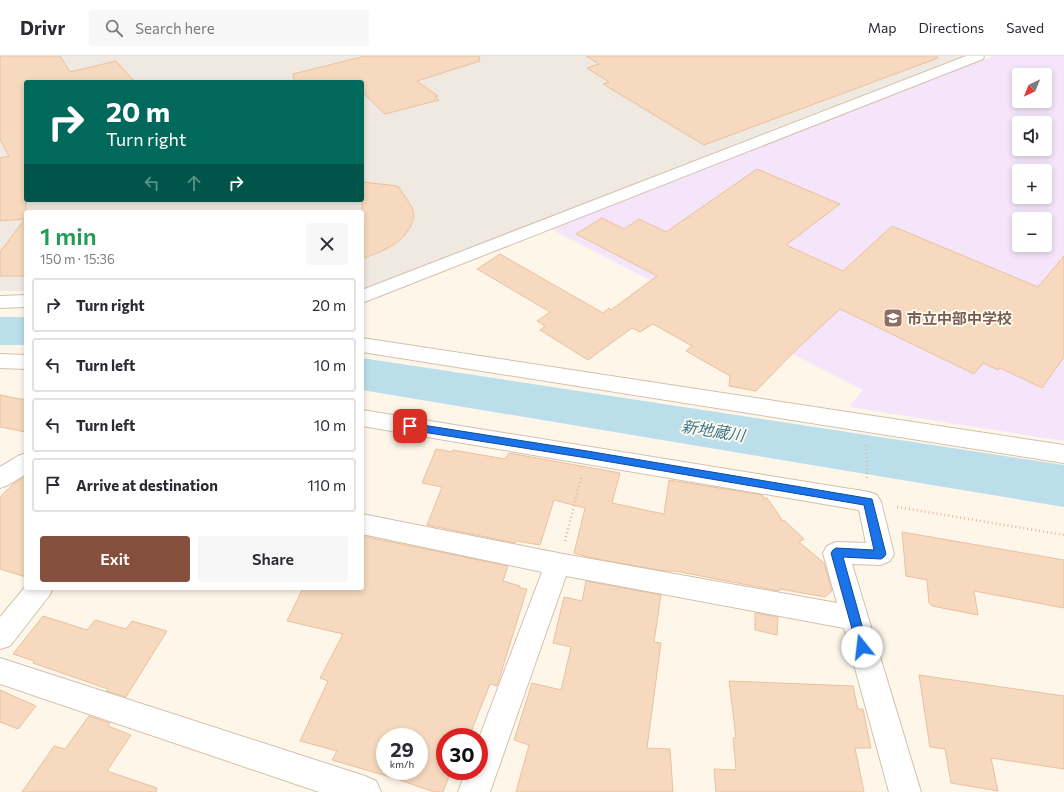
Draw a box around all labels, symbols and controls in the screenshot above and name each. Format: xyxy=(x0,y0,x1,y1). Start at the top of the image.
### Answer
search box xyxy=(89,10,369,46)
text: Drivr xyxy=(20,16,65,39)
icon: search xyxy=(103,17,125,39)
text: Search here xyxy=(135,19,215,37)
text: Map xyxy=(868,19,897,36)
text: Directions xyxy=(919,19,984,36)
text: Saved xyxy=(1006,19,1044,36)
north arrow xyxy=(1012,68,1052,108)
map controls xyxy=(1012,68,1052,252)
text: 20 m xyxy=(106,94,170,128)
icon: right xyxy=(40,96,92,148)
button: sound xyxy=(1012,116,1052,156)
text: Turn right xyxy=(106,128,186,150)
button: + xyxy=(1012,164,1052,204)
icon: left xyxy=(141,172,163,194)
icon: ahead xyxy=(183,172,205,194)
icon: right xyxy=(225,172,247,194)
button: − xyxy=(1012,212,1052,252)
text: 1 min xyxy=(40,221,97,250)
button: close xyxy=(306,223,348,265)
text: 150 m · 15:36 xyxy=(40,251,115,267)
icon: right xyxy=(42,294,64,316)
text: Turn right xyxy=(76,296,145,314)
text: 20 m xyxy=(312,296,346,314)
school or university icon: 市立中部中学校 xyxy=(882,307,904,329)
place label: 市立中部中学校 xyxy=(907,309,1012,327)
icon: left xyxy=(42,354,64,376)
text: Turn left xyxy=(76,356,135,374)
text: 10 m xyxy=(314,356,346,374)
pin xyxy=(393,409,427,443)
icon: left xyxy=(42,414,64,436)
icon: arrive xyxy=(399,415,421,437)
text: Turn left xyxy=(76,416,135,434)
text: 10 m xyxy=(314,416,346,434)
water label: 新地蔵川 xyxy=(680,416,748,445)
icon: arrive xyxy=(42,474,64,496)
text: Arrive at destination xyxy=(76,476,218,494)
text: 110 m xyxy=(307,476,346,494)
button: Exit xyxy=(40,536,190,582)
button: Share xyxy=(198,536,348,582)
position arrow xyxy=(841,626,883,668)
speed limit sign: 30 xyxy=(436,728,488,780)
text: 29 xyxy=(390,737,414,761)
text: km/h xyxy=(390,758,414,770)

